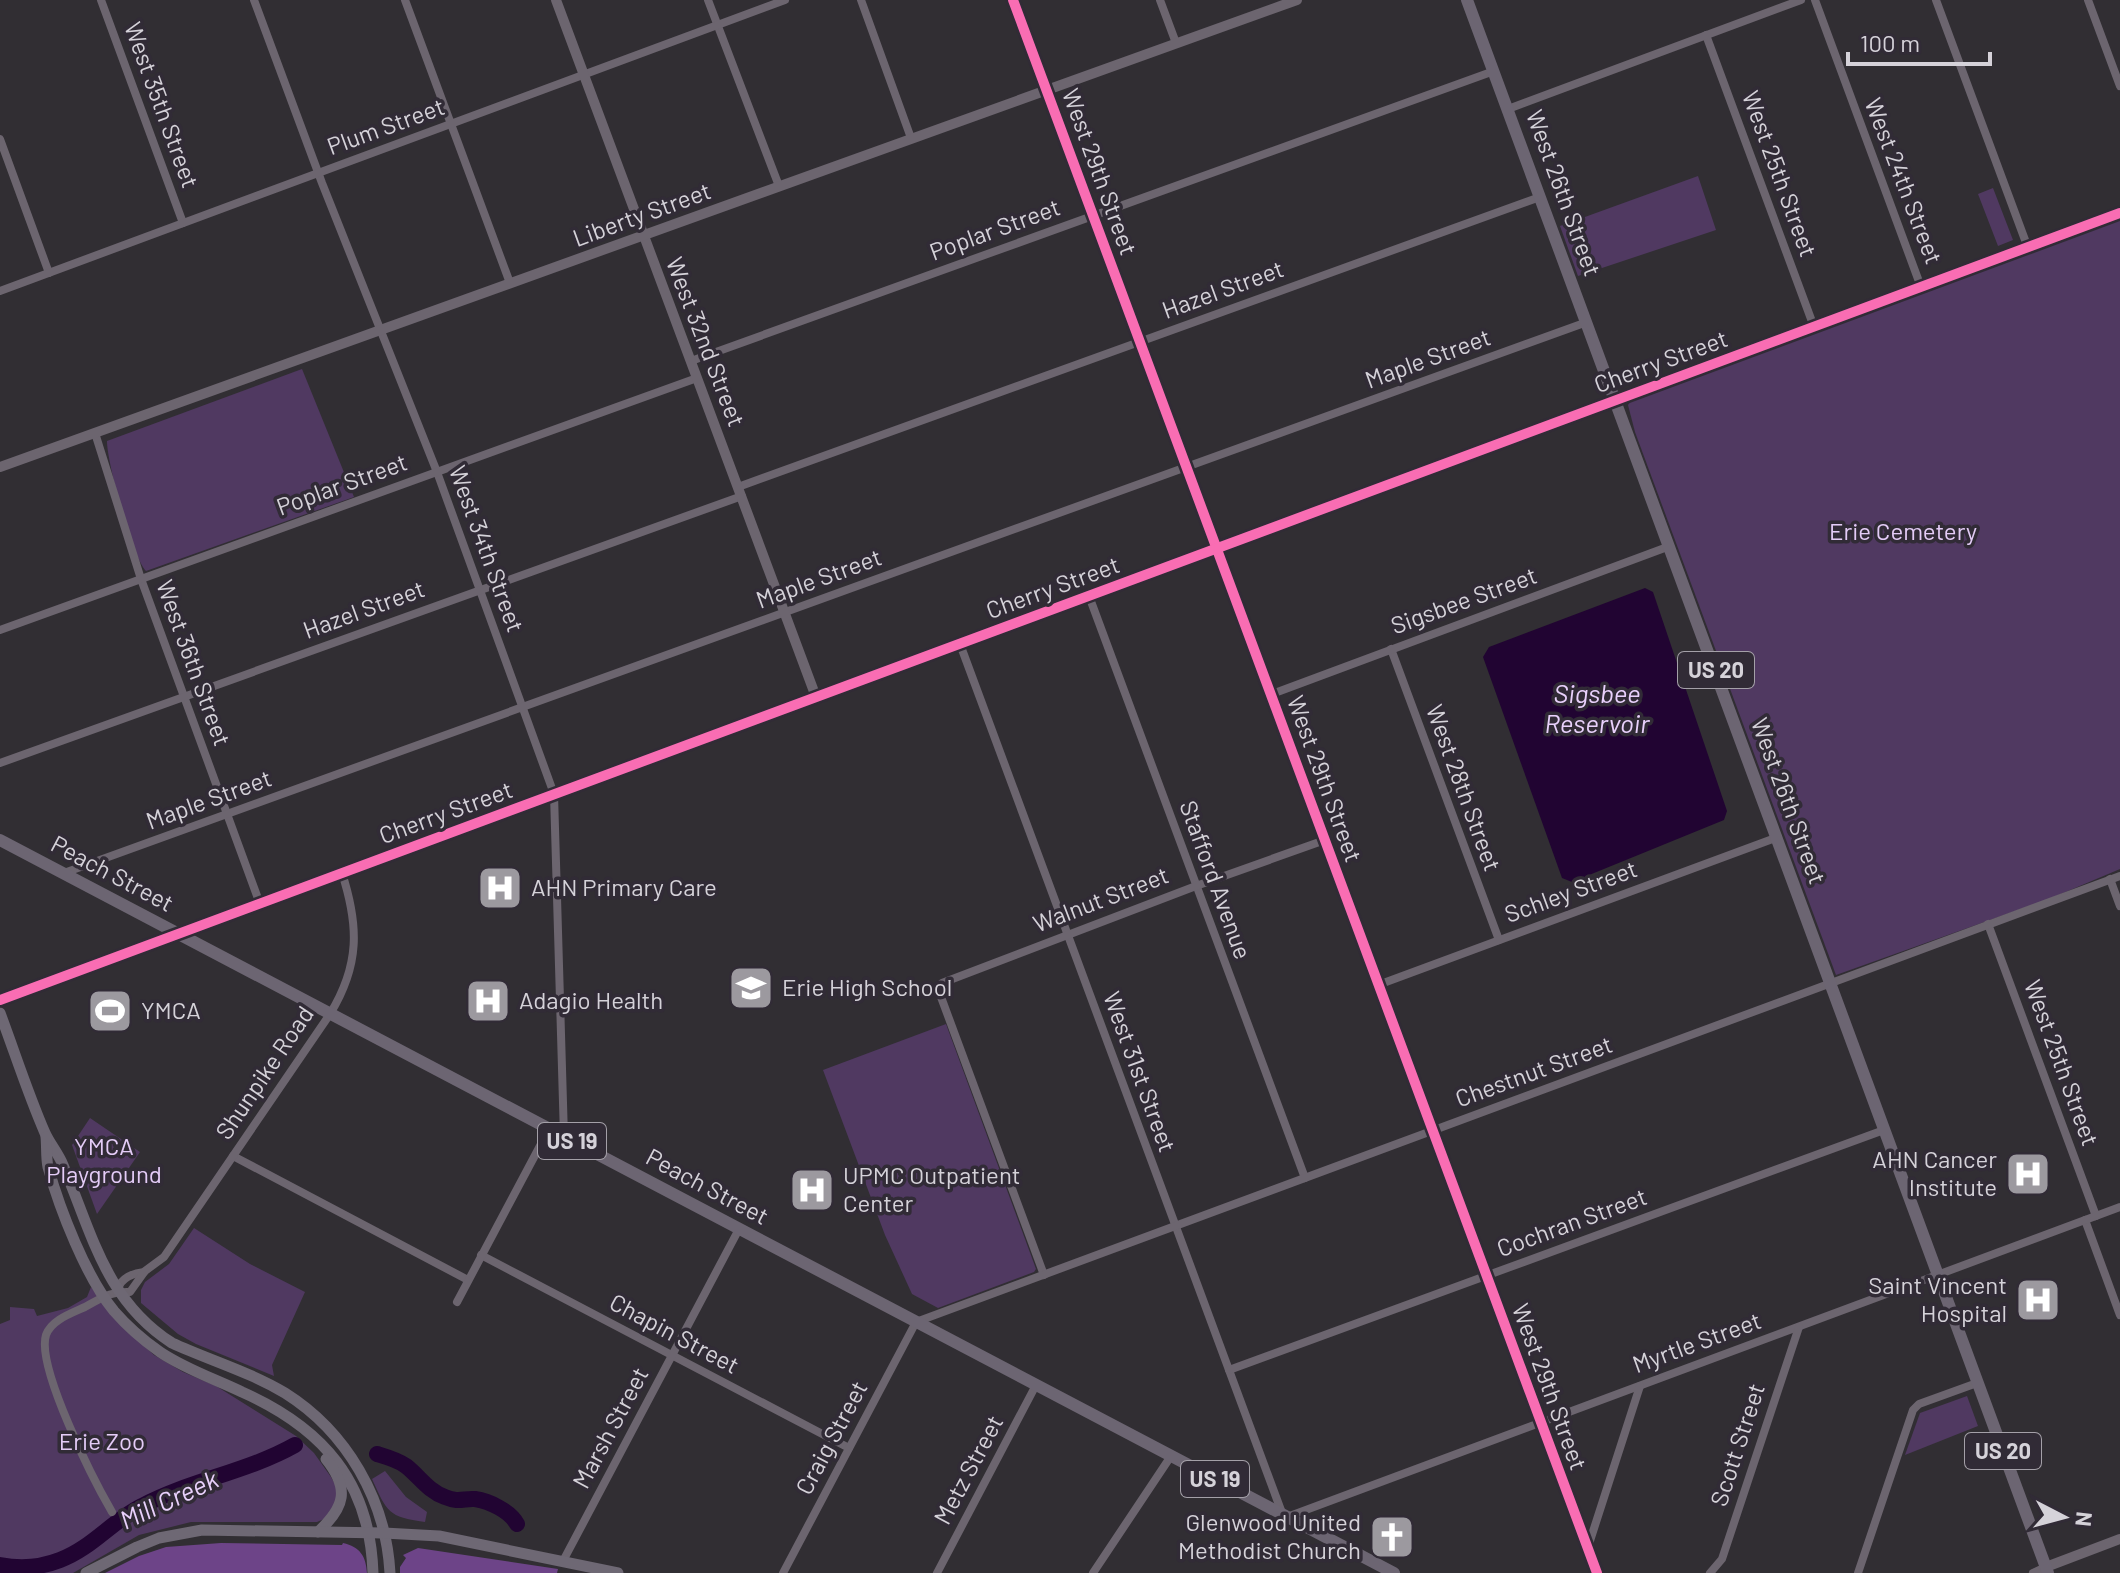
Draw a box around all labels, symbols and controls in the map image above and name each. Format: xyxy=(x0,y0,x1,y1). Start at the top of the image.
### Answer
scale bar xyxy=(1848,16,1990,66)
street label: West 35th Street xyxy=(119,18,206,191)
text: 100 m xyxy=(1860,28,1920,57)
street label: West 29th Street xyxy=(1057,84,1144,259)
street label: West 25th Street xyxy=(1737,86,1824,261)
street label: Plum Street xyxy=(323,91,448,160)
street label: West 24th Street xyxy=(1859,93,1949,268)
street label: West 26th Street xyxy=(1521,105,1608,280)
street label: Liberty Street xyxy=(569,175,714,252)
street label: Poplar Street xyxy=(925,192,1064,266)
street label: West 32nd Street xyxy=(661,253,752,430)
street label: Hazel Street xyxy=(1158,253,1287,324)
street label: Maple Street xyxy=(1361,322,1494,394)
street label: Cherry Street xyxy=(1590,323,1731,398)
street label: Poplar Street xyxy=(272,447,411,521)
street label: West 34th Street xyxy=(444,461,531,636)
park label: Erie Cemetery xyxy=(1829,516,1977,545)
street label: Maple Street xyxy=(752,542,885,614)
street label: Cherry Street xyxy=(982,549,1123,624)
street label: Sigsbee Street xyxy=(1387,560,1540,639)
street label: Hazel Street xyxy=(299,573,428,644)
street label: West 36th Street xyxy=(151,576,238,749)
road number: US 20 xyxy=(1678,652,1754,688)
water label: Sigsbee Reservoir xyxy=(1545,677,1650,738)
street label: West 29th Street xyxy=(1282,691,1369,866)
street label: West 28th Street xyxy=(1421,700,1508,875)
street label: West 26th Street xyxy=(1746,713,1833,888)
street label: Maple Street xyxy=(142,763,275,835)
street label: Cherry Street xyxy=(375,774,516,849)
street label: Stafford Avenue xyxy=(1174,796,1259,963)
street label: Peach Street xyxy=(47,828,179,917)
street label: Schley Street xyxy=(1500,853,1641,928)
street label: Walnut Street xyxy=(1029,860,1172,938)
hospital icon: AHN Primary Care xyxy=(476,864,524,912)
place label: AHN Primary Care xyxy=(531,872,717,901)
school or university icon: Erie High School xyxy=(727,964,775,1012)
place label: Erie High School xyxy=(782,972,952,1001)
street label: West 25th Street xyxy=(2019,975,2106,1150)
hospital icon: Adagio Health xyxy=(464,977,512,1025)
place label: Adagio Health xyxy=(519,985,663,1014)
sports icon: YMCA xyxy=(86,987,134,1035)
street label: West 31st Street xyxy=(1098,987,1183,1156)
place label: YMCA xyxy=(141,995,201,1024)
street label: Shunpike Road xyxy=(209,1000,319,1144)
street label: Chestnut Street xyxy=(1451,1029,1616,1112)
road number: US 19 xyxy=(538,1123,606,1159)
park label: YMCA Playground xyxy=(46,1131,162,1188)
street label: Peach Street xyxy=(642,1141,774,1230)
place label: AHN Cancer Institute xyxy=(1872,1144,1997,1201)
hospital icon: AHN Cancer Institute xyxy=(2004,1150,2052,1198)
place label: UPMC Outpatient Center xyxy=(843,1160,1021,1217)
hospital icon: UPMC Outpatient Center xyxy=(788,1166,836,1214)
street label: Cochran Street xyxy=(1493,1181,1650,1262)
place label: Saint Vincent Hospital xyxy=(1868,1270,2007,1327)
hospital icon: Saint Vincent Hospital xyxy=(2014,1276,2062,1324)
street label: Chapin Street xyxy=(605,1286,744,1379)
street label: West 29th Street xyxy=(1507,1299,1594,1474)
street label: Myrtle Street xyxy=(1628,1305,1765,1378)
street label: Marsh Street xyxy=(566,1362,654,1493)
street label: Craig Street xyxy=(789,1375,873,1499)
street label: Scott Street xyxy=(1703,1380,1770,1509)
street label: Metz Street xyxy=(927,1410,1009,1529)
park label: Erie Zoo xyxy=(59,1426,145,1455)
road number: US 20 xyxy=(1965,1433,2041,1469)
road number: US 19 xyxy=(1181,1461,1249,1497)
water label: Mill Creek xyxy=(114,1462,223,1535)
north arrow xyxy=(2024,1477,2104,1557)
place label: Glenwood United Methodist Church xyxy=(1178,1507,1361,1564)
text: N xyxy=(2071,1511,2099,1528)
church icon: Glenwood United Methodist Church xyxy=(1368,1513,1416,1561)

